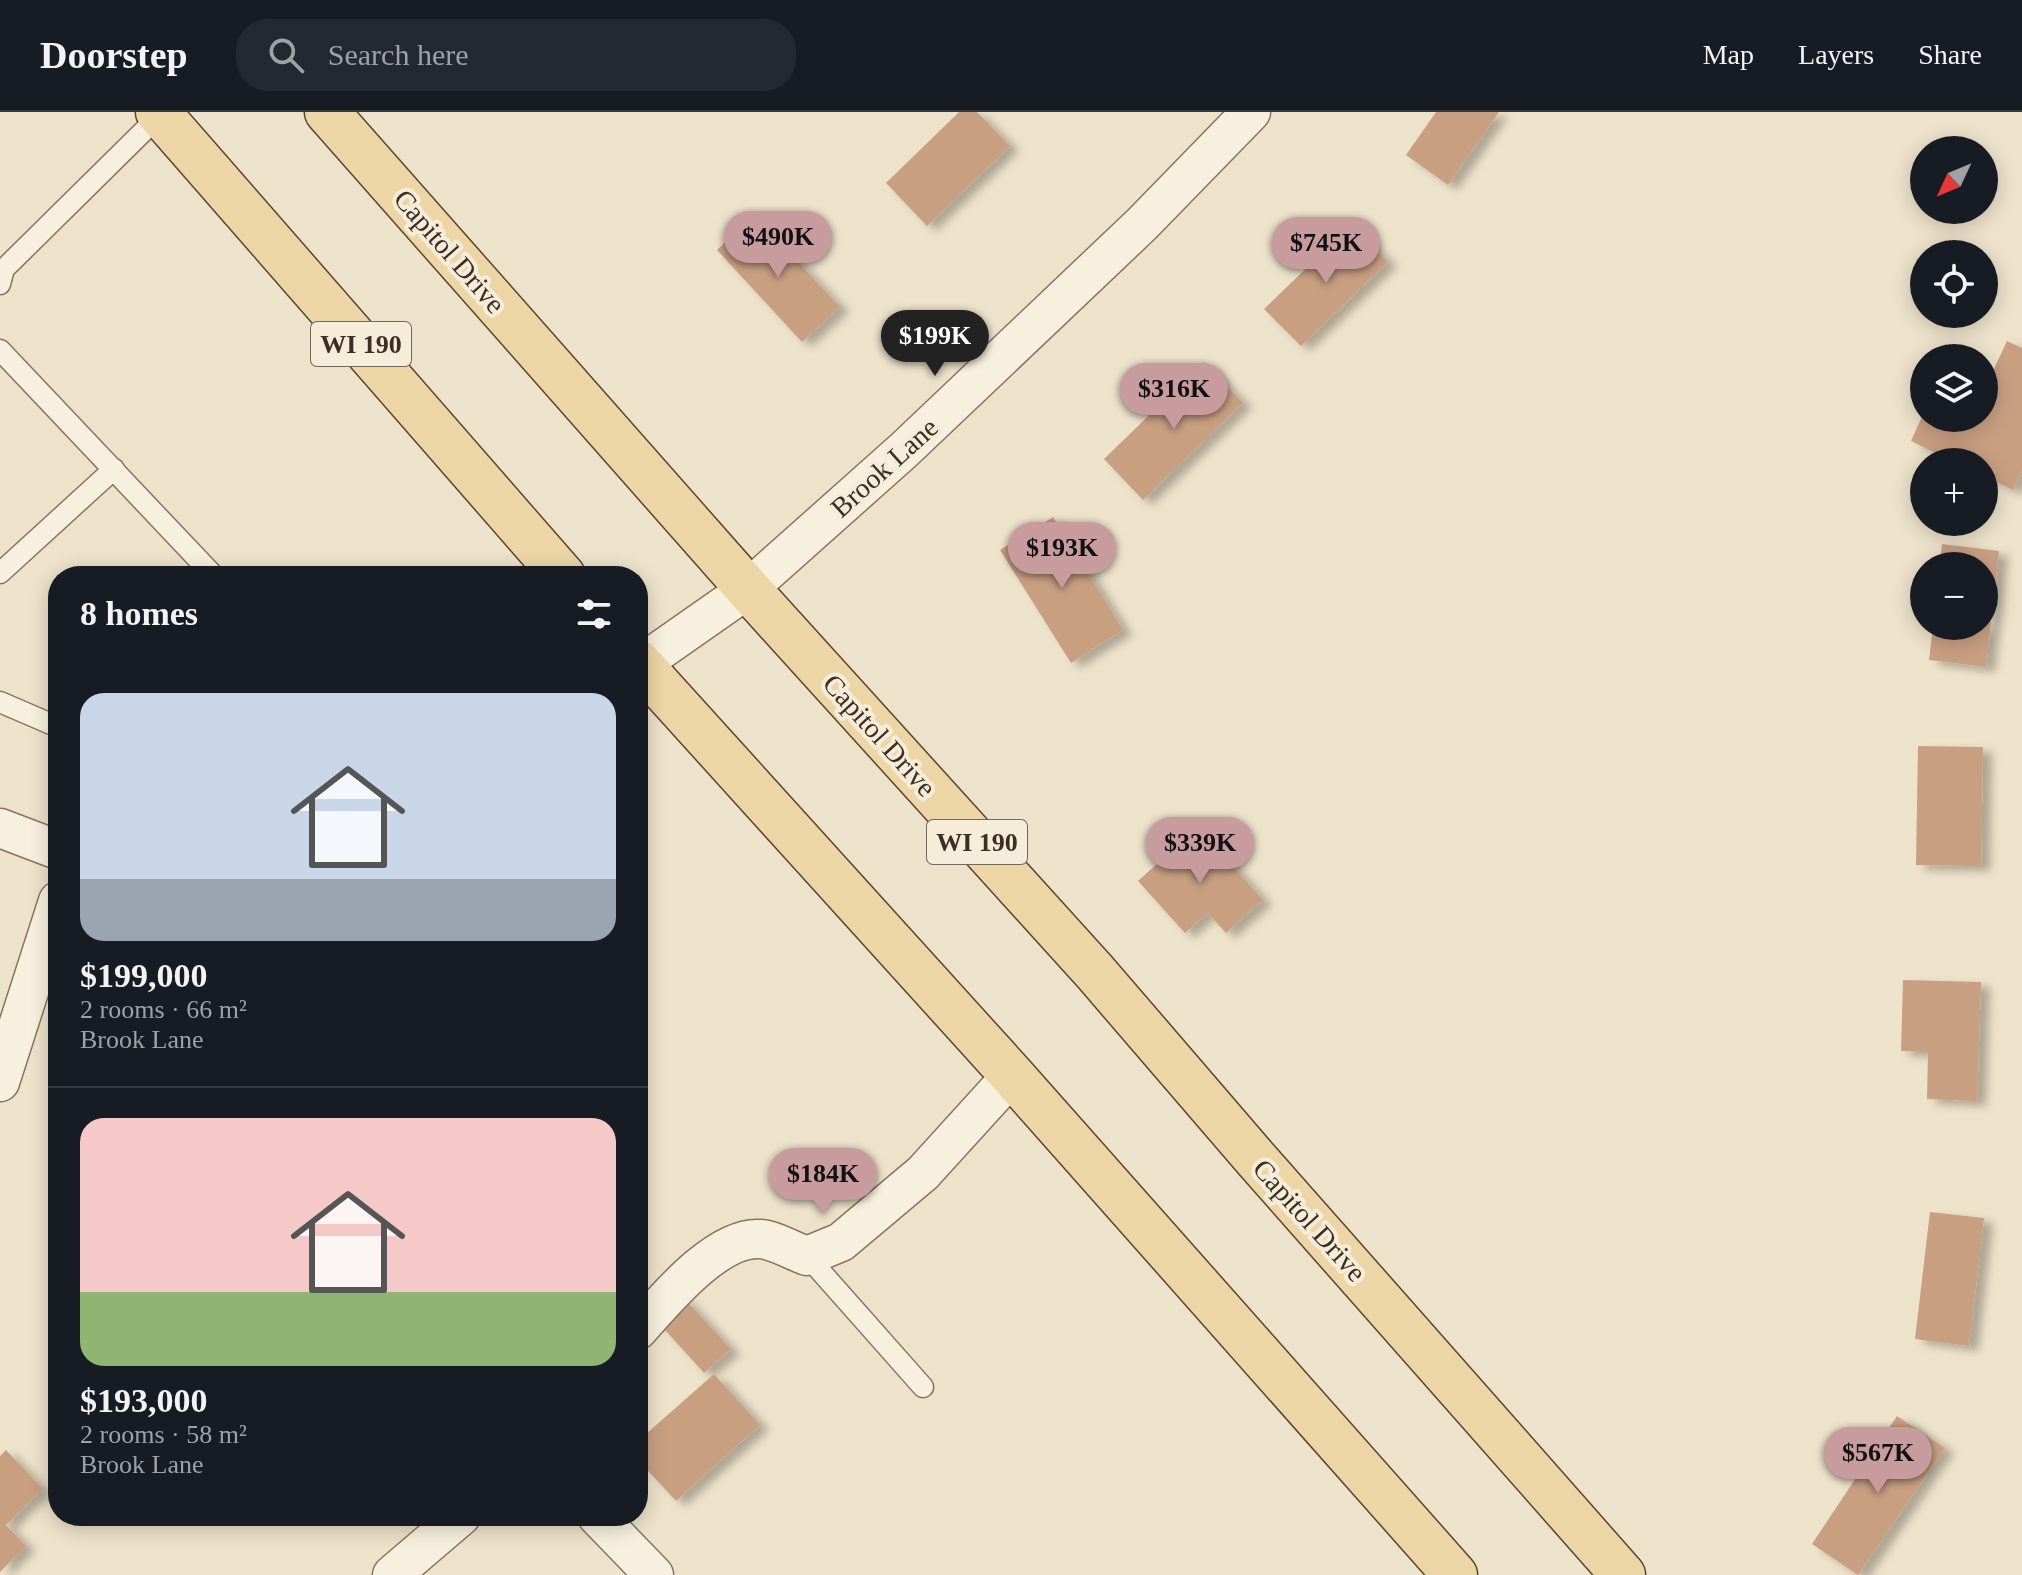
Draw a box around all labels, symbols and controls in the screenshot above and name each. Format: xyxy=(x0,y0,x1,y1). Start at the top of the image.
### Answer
search box xyxy=(236,19,796,91)
icon: search xyxy=(264,33,308,77)
text: Doorstep xyxy=(40,34,188,76)
text: Search here xyxy=(328,38,469,71)
text: Map xyxy=(1703,39,1754,70)
text: Layers xyxy=(1798,39,1874,70)
text: Share xyxy=(1918,39,1982,70)
north arrow xyxy=(1910,136,1998,224)
map controls xyxy=(1910,136,1998,640)
street label: Capitol Drive xyxy=(388,183,512,319)
pin: $490K xyxy=(722,211,834,279)
pin: $745K xyxy=(1270,217,1382,285)
text: $490K xyxy=(742,222,814,251)
text: $745K xyxy=(1290,228,1362,257)
button: locate xyxy=(1910,240,1998,328)
pin: $199K xyxy=(879,310,991,378)
text: $199K xyxy=(899,321,971,350)
road number: WI 190 xyxy=(311,322,411,366)
button: layers xyxy=(1910,344,1998,432)
pin: $316K xyxy=(1118,363,1230,431)
text: $316K xyxy=(1138,374,1210,403)
street label: Brook Lane xyxy=(825,411,944,523)
button: + xyxy=(1910,448,1998,536)
pin: $193K xyxy=(1006,522,1118,590)
text: $193K xyxy=(1026,533,1098,562)
button: − xyxy=(1910,552,1998,640)
icon: filters xyxy=(572,592,616,636)
text: 8 homes xyxy=(80,595,198,632)
street label: Capitol Drive xyxy=(817,668,942,803)
icon: home xyxy=(276,745,420,889)
pin: $339K xyxy=(1144,817,1256,885)
road number: WI 190 xyxy=(927,820,1027,864)
text: $339K xyxy=(1164,828,1236,857)
text: $199,000 xyxy=(80,957,208,994)
text: 2 rooms · 66 m² xyxy=(80,995,247,1024)
text: Brook Lane xyxy=(80,1025,203,1054)
pin: $184K xyxy=(767,1148,879,1216)
street label: Capitol Drive xyxy=(1247,1153,1372,1288)
text: $184K xyxy=(787,1159,859,1188)
icon: home xyxy=(276,1170,420,1314)
text: $193,000 xyxy=(80,1382,208,1419)
text: 2 rooms · 58 m² xyxy=(80,1420,247,1449)
pin: $567K xyxy=(1822,1427,1934,1495)
text: $567K xyxy=(1842,1438,1914,1467)
text: Brook Lane xyxy=(80,1450,203,1479)

